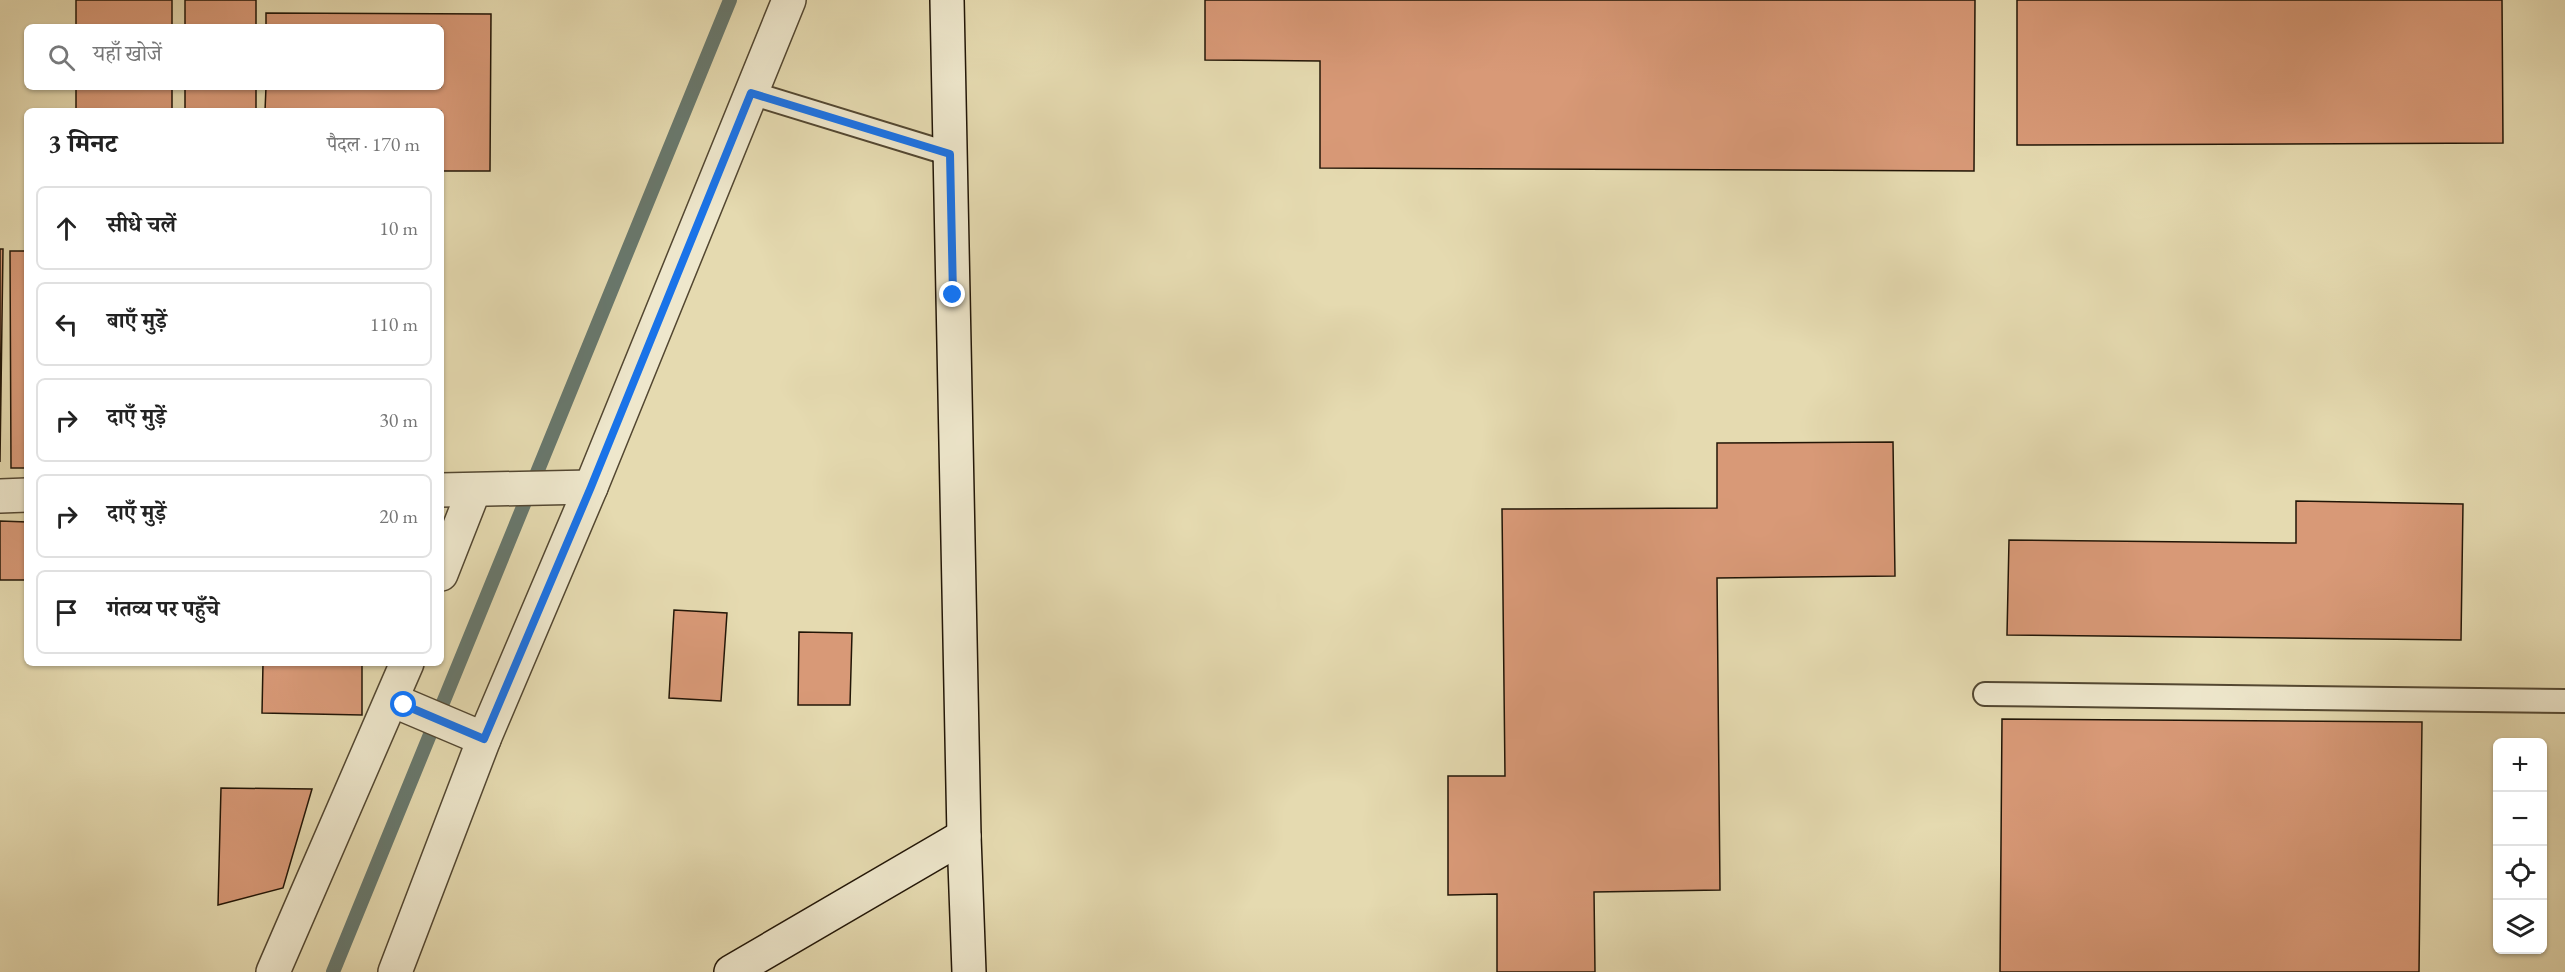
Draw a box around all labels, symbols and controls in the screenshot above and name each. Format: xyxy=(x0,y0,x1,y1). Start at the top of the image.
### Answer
search box xyxy=(24,24,444,90)
text: यहाँ खोजें xyxy=(93,39,162,68)
icon: search xyxy=(45,41,78,74)
text: 3 मिनट xyxy=(48,126,117,160)
text: पैदल · 170 m xyxy=(327,131,420,157)
text: सीधे चलें xyxy=(107,210,176,239)
icon: ahead xyxy=(50,212,83,245)
text: 10 m xyxy=(379,215,418,241)
route end xyxy=(939,281,965,307)
text: बाएँ मुड़ें xyxy=(107,306,167,335)
icon: left xyxy=(50,308,83,341)
text: 110 m xyxy=(370,311,418,337)
text: दाएँ मुड़ें xyxy=(107,402,166,431)
icon: right xyxy=(50,404,83,437)
text: 30 m xyxy=(379,407,418,433)
text: दाएँ मुड़ें xyxy=(107,498,166,527)
icon: right xyxy=(50,500,83,533)
text: 20 m xyxy=(379,503,418,529)
text: गंतव्य पर पहुँचे xyxy=(107,594,219,623)
icon: arrive xyxy=(50,596,83,629)
route start xyxy=(390,691,416,717)
map controls xyxy=(2493,738,2547,954)
button: + xyxy=(2493,738,2547,792)
button: − xyxy=(2493,792,2547,846)
button: locate xyxy=(2493,846,2547,900)
button: layers xyxy=(2493,900,2547,954)

